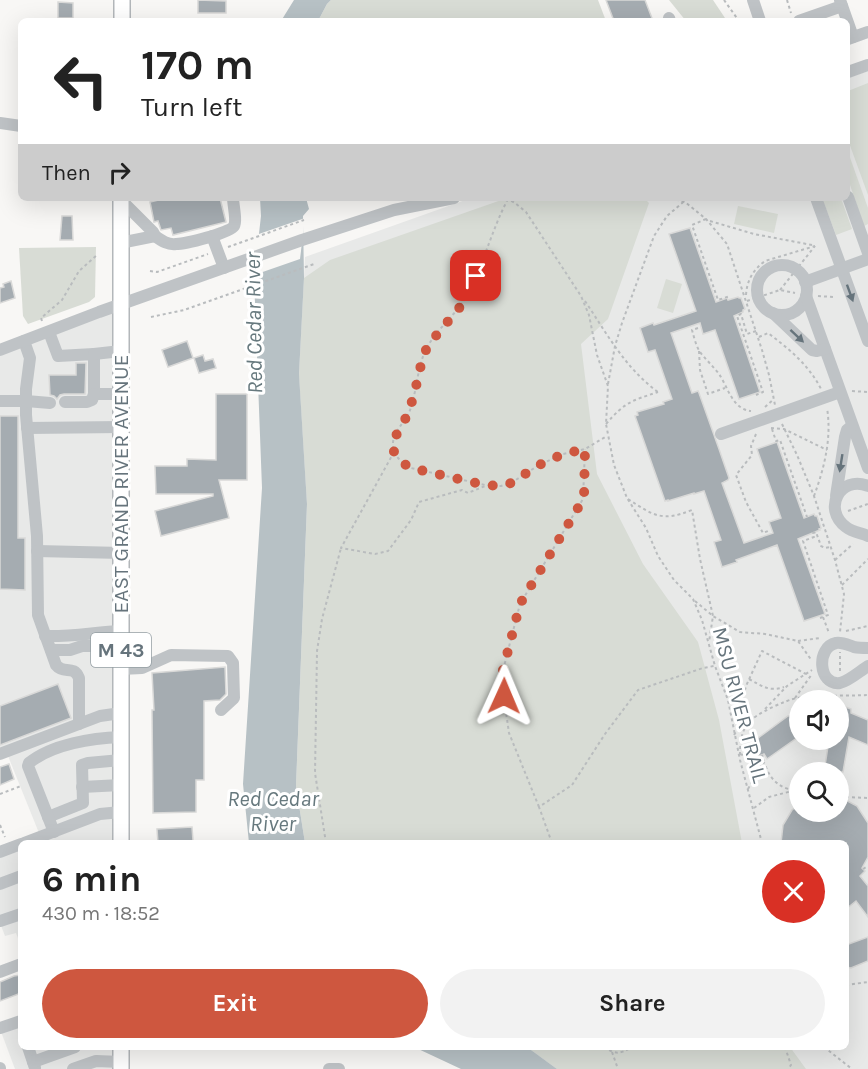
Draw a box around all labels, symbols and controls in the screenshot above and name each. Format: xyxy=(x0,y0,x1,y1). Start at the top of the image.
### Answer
text: 170 m xyxy=(141,40,254,90)
icon: left xyxy=(42,42,120,120)
text: Turn left xyxy=(141,91,242,123)
icon: right xyxy=(103,156,136,189)
text: Then xyxy=(42,160,91,186)
water label: Red Cedar River xyxy=(240,250,268,394)
pin xyxy=(450,250,501,301)
icon: arrive xyxy=(459,259,492,292)
one-way arrow xyxy=(846,284,856,302)
one-way arrow xyxy=(790,329,805,343)
street label: EAST GRAND RIVER AVENUE xyxy=(109,355,133,613)
one-way arrow xyxy=(836,454,845,473)
street label: MSU RIVER TRAIL xyxy=(708,624,772,786)
road number: M 43 xyxy=(91,633,151,667)
position arrow xyxy=(472,664,536,728)
map controls xyxy=(789,690,849,822)
button: sound xyxy=(789,690,849,750)
button: search xyxy=(789,762,849,822)
water label: Red Cedar River xyxy=(227,786,320,837)
text: 6 min xyxy=(42,858,141,900)
button: close xyxy=(762,860,825,923)
text: 430 m · 18:52 xyxy=(42,902,160,925)
button: Exit xyxy=(42,969,428,1038)
button: Share xyxy=(440,969,825,1038)

